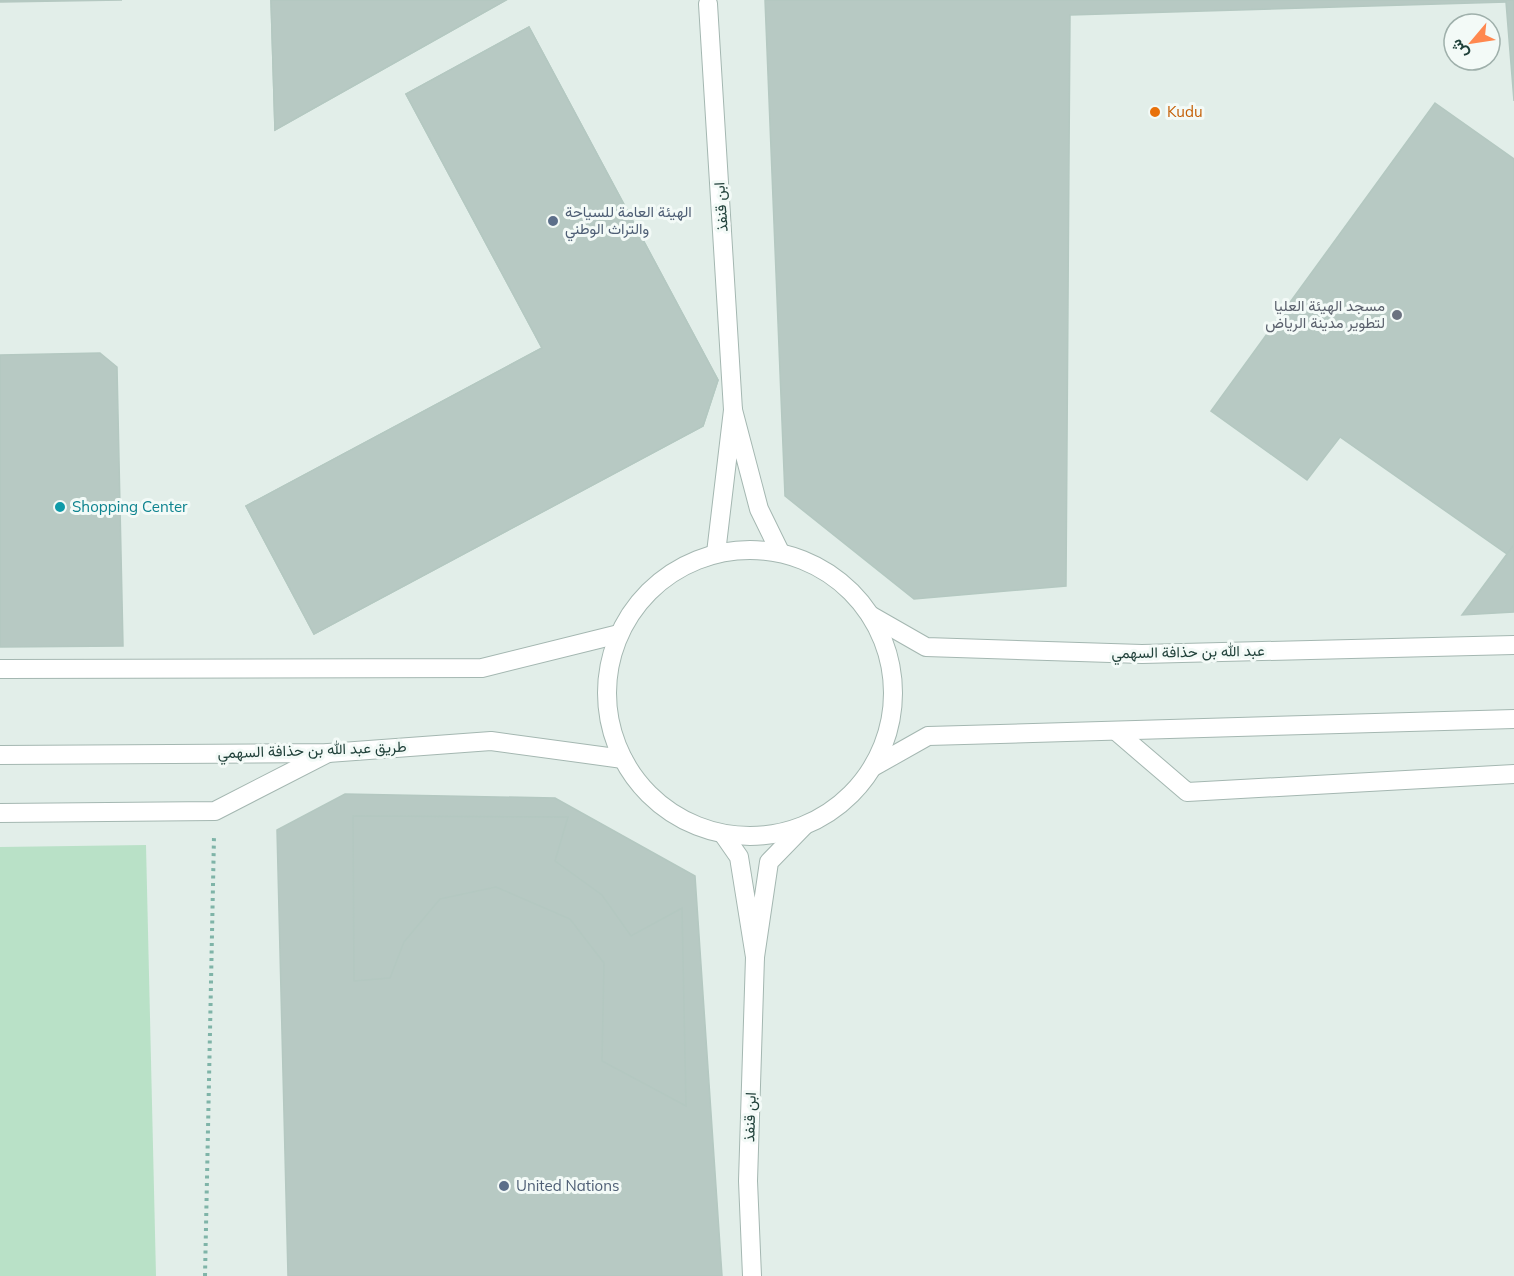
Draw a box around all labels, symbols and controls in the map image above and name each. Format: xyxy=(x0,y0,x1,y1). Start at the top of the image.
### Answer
north arrow xyxy=(1442,12,1502,72)
text: ش xyxy=(1445,36,1472,63)
place label: Kudu xyxy=(1167,102,1203,121)
marker: Kudu xyxy=(1148,105,1162,119)
street label: ابن قنفذ xyxy=(709,181,733,233)
place label: الهيئة العامة للسياحة والتراث الوطني xyxy=(565,202,692,242)
marker: الهيئة العامة للسياحة والتراث الوطني xyxy=(546,214,560,228)
place label: مسجد الهيئة العليا لتطوير مدينة الرياض xyxy=(1265,296,1385,333)
marker: مسجد الهيئة العليا لتطوير مدينة الرياض xyxy=(1390,308,1404,322)
place label: Shopping Center xyxy=(72,497,188,516)
marker: Shopping Center xyxy=(53,500,67,514)
street label: عبد الله بن حذافة السهمي xyxy=(1111,641,1265,666)
street label: طريق عبد الله بن حذافة السهمي xyxy=(217,737,407,766)
street label: ابن قنفذ xyxy=(739,1092,761,1142)
place label: United Nations xyxy=(516,1176,619,1195)
marker: United Nations xyxy=(497,1179,511,1193)

